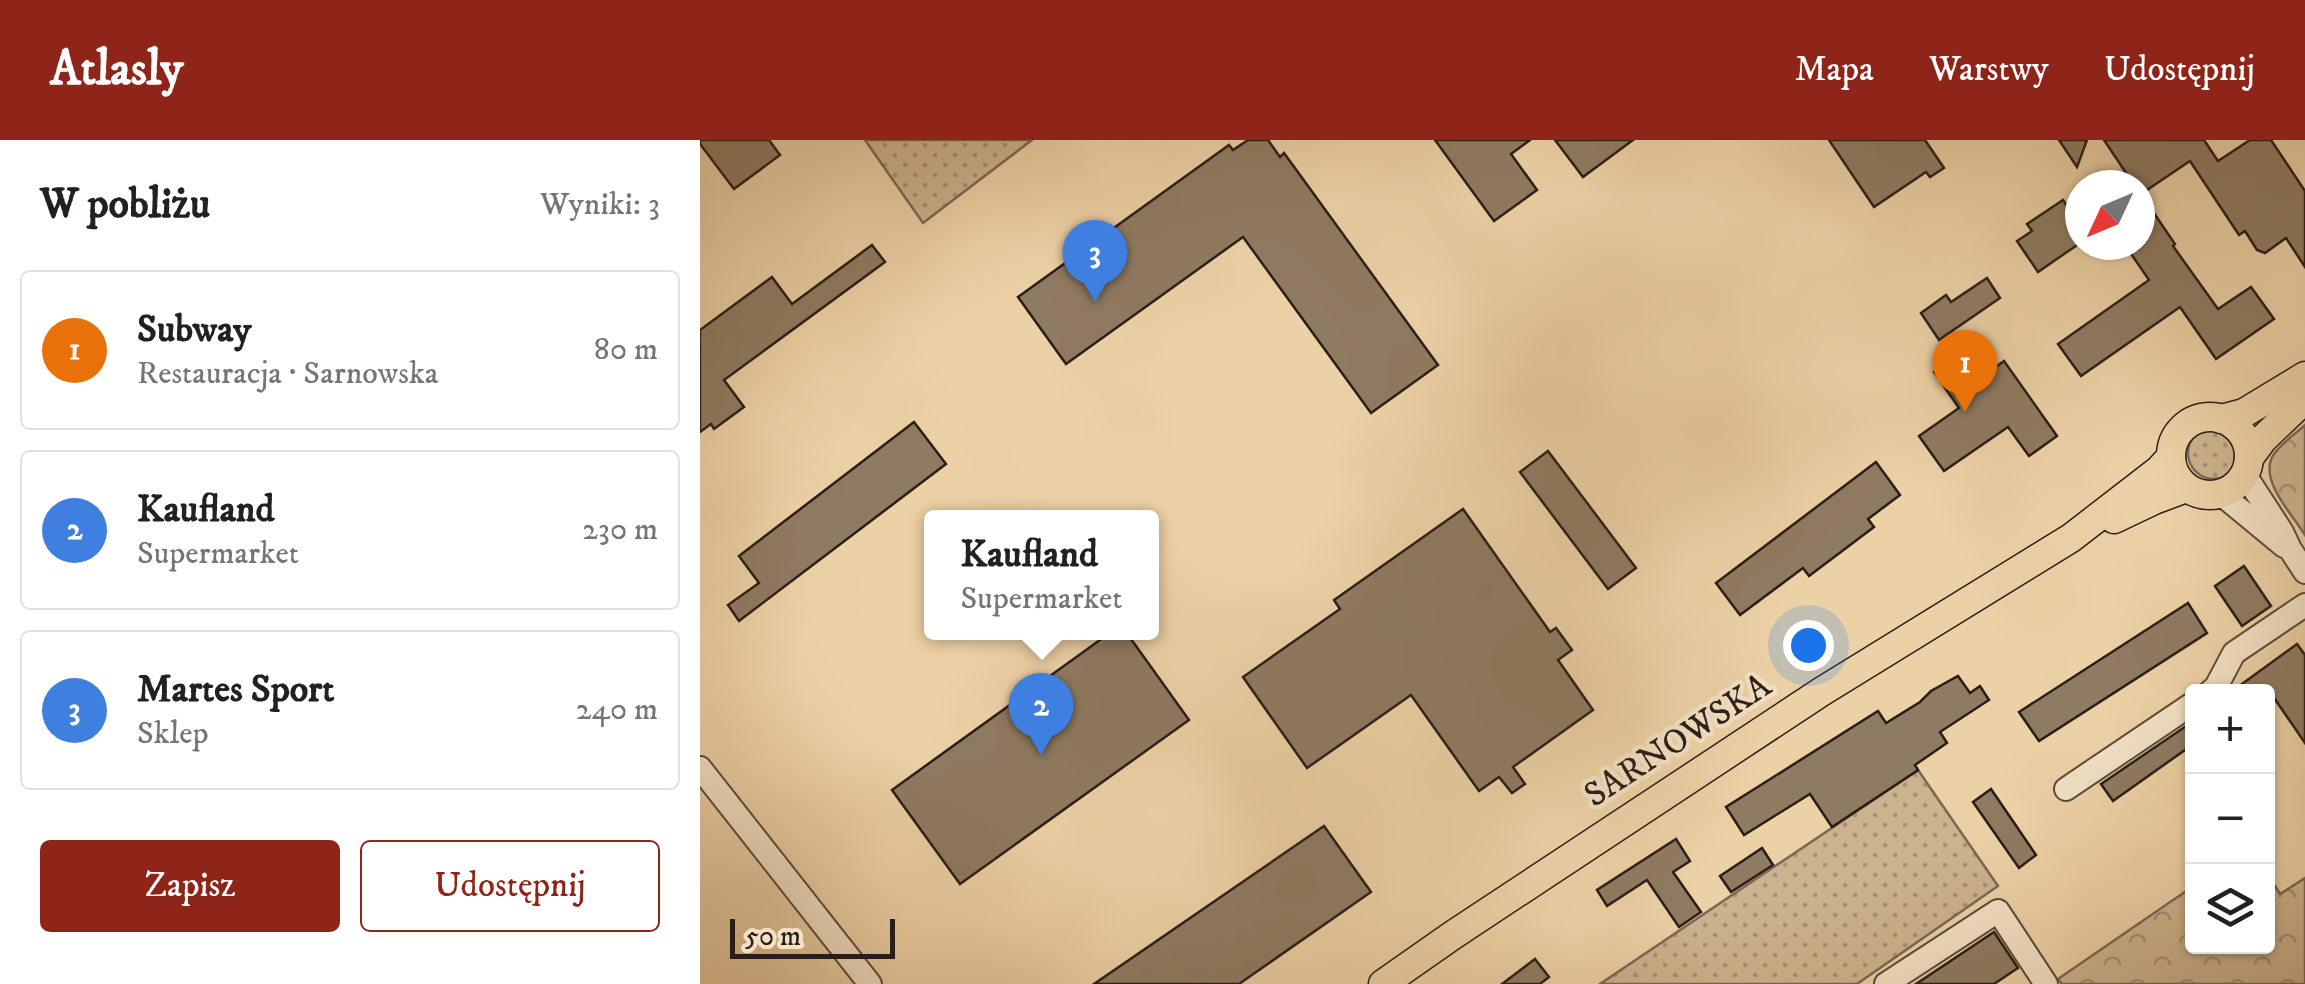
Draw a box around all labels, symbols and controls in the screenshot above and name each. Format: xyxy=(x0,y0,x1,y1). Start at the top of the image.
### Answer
text: Atlasly xyxy=(50,40,183,100)
text: Mapa xyxy=(1795,48,1874,92)
text: Warstwy xyxy=(1929,48,2049,92)
text: Udostępnij xyxy=(2104,48,2255,92)
north arrow xyxy=(2065,170,2155,260)
text: W pobliżu xyxy=(40,179,210,231)
text: Wyniki: 3 xyxy=(540,185,660,225)
pin: 3 xyxy=(1062,220,1128,302)
text: Subway xyxy=(137,306,251,354)
text: 1 xyxy=(69,330,80,370)
text: 80 m xyxy=(594,330,658,370)
pin: 1 xyxy=(1932,330,1998,412)
text: Restauracja · Sarnowska xyxy=(137,354,438,394)
text: Kaufland xyxy=(137,486,275,534)
text: 2 xyxy=(67,510,82,550)
text: 230 m xyxy=(582,510,658,550)
popup xyxy=(924,510,1159,640)
text: Kaufland xyxy=(961,531,1098,579)
text: Supermarket xyxy=(137,534,299,574)
text: Supermarket xyxy=(961,579,1122,619)
your location xyxy=(1783,620,1834,671)
street label: SARNOWSKA xyxy=(1576,664,1780,818)
text: Martes Sport xyxy=(137,666,334,714)
pin: 2 xyxy=(1008,672,1074,755)
map controls xyxy=(2185,684,2275,954)
button: + xyxy=(2185,684,2275,774)
text: 3 xyxy=(69,690,80,730)
text: 240 m xyxy=(576,690,658,730)
text: Sklep xyxy=(137,714,208,754)
button: − xyxy=(2185,774,2275,864)
button: Zapisz xyxy=(40,840,340,932)
button: Udostępnij xyxy=(360,840,660,932)
button: layers xyxy=(2185,864,2275,954)
scale bar xyxy=(730,914,895,958)
text: 50 m xyxy=(745,919,801,954)

